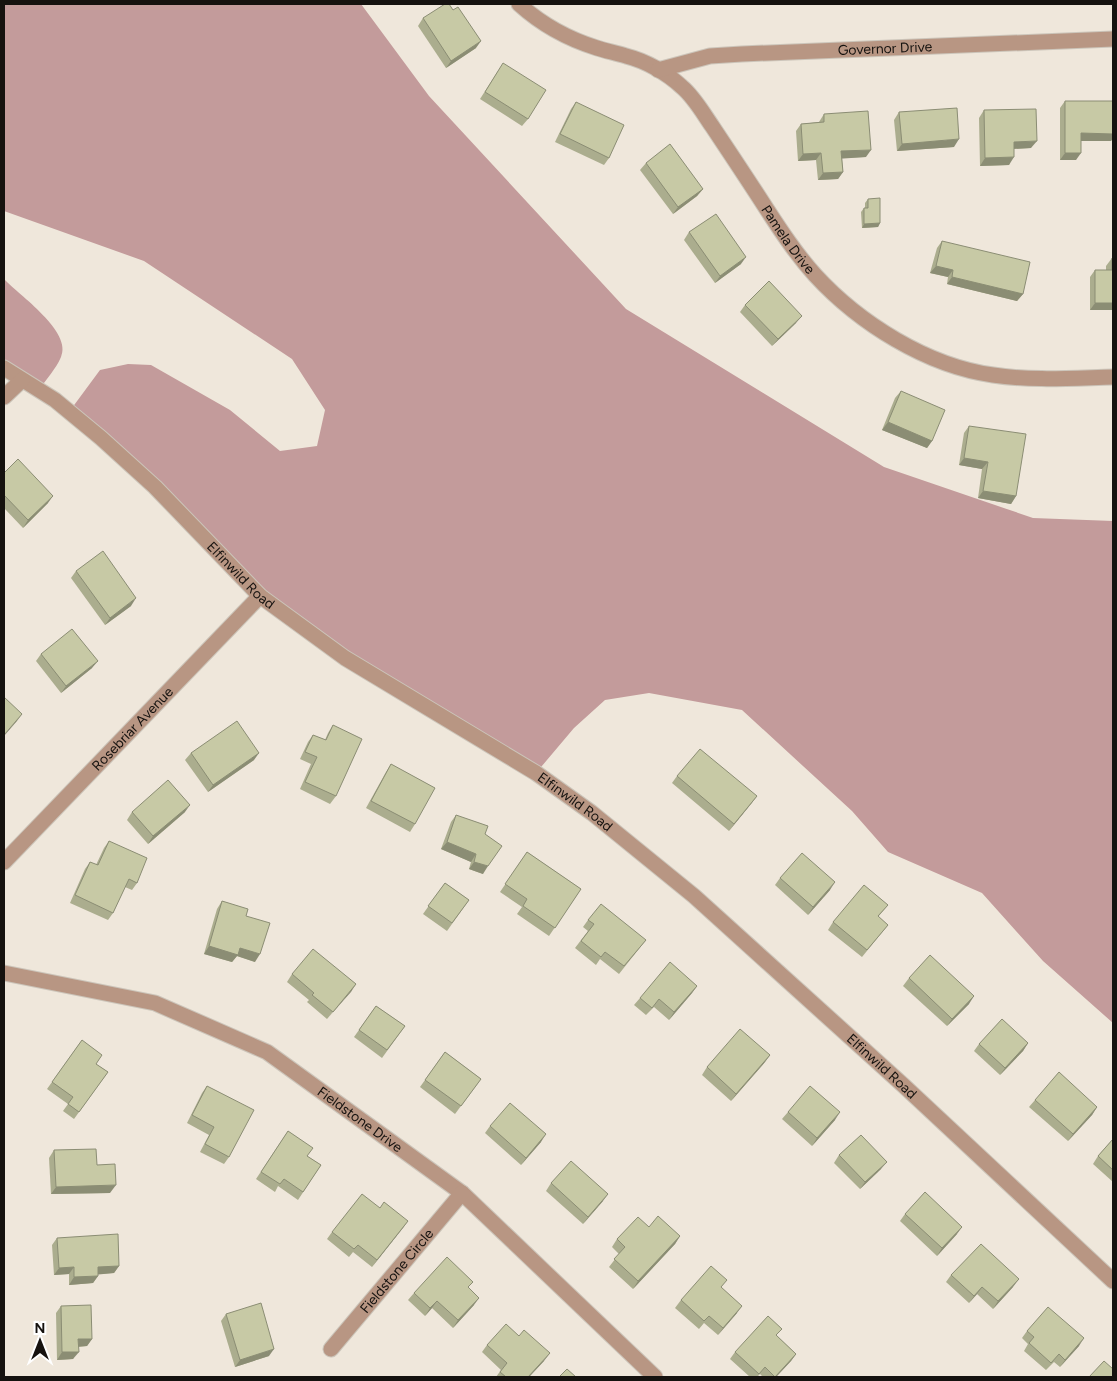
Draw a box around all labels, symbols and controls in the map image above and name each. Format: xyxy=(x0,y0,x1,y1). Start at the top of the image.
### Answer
street label: Governor Drive xyxy=(837,38,933,59)
street label: Pamela Drive xyxy=(758,202,819,278)
street label: Elfinwild Road xyxy=(204,538,278,612)
street label: Rosebriar Avenue xyxy=(88,683,177,774)
street label: Elfinwild Road xyxy=(535,769,616,835)
street label: Elfinwild Road xyxy=(843,1030,920,1102)
street label: Fieldstone Drive xyxy=(314,1083,406,1156)
street label: Fieldstone Circle xyxy=(356,1225,437,1317)
north arrow xyxy=(15,1316,65,1366)
text: N xyxy=(35,1320,45,1337)

